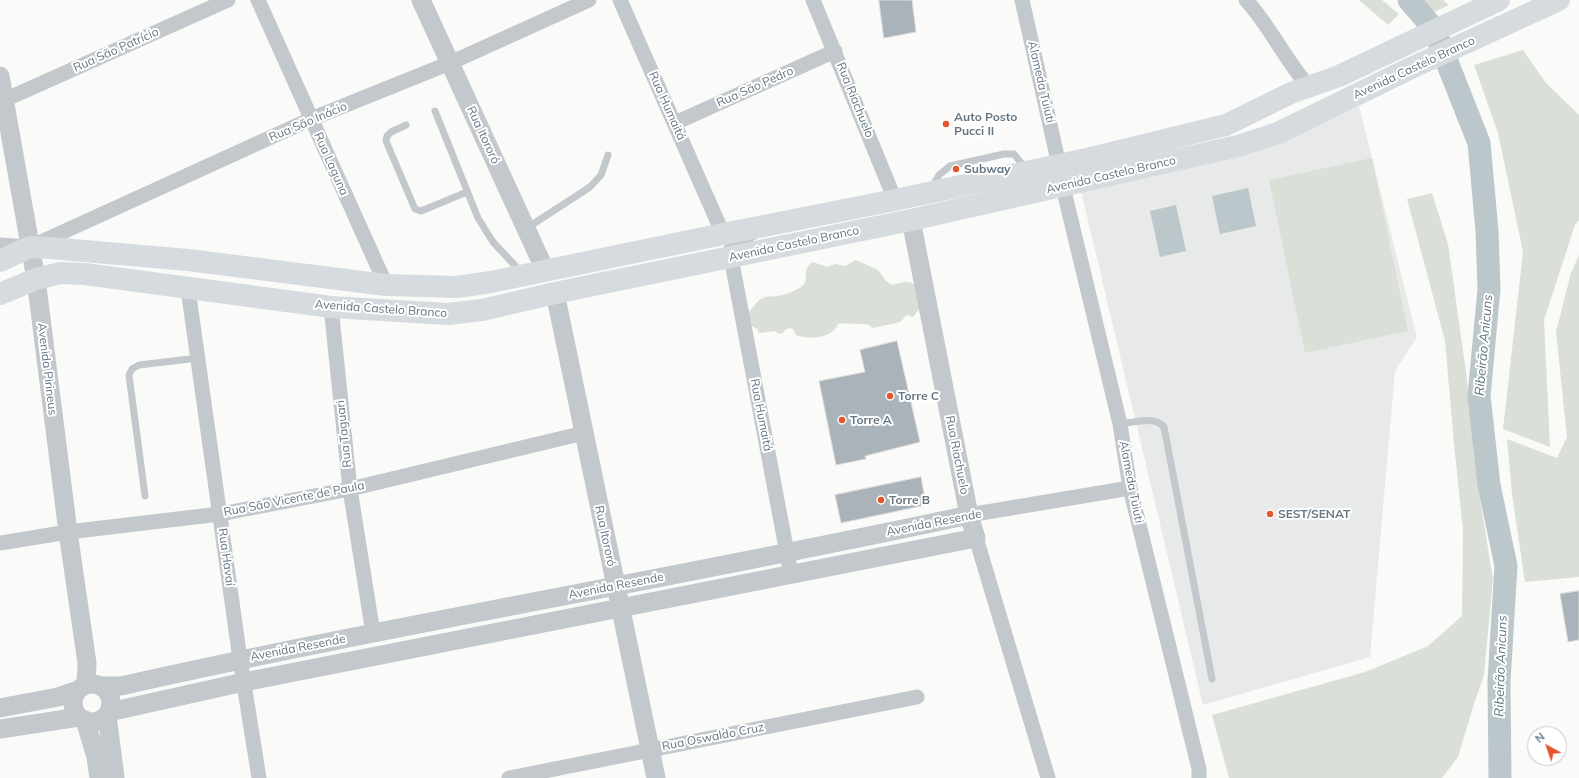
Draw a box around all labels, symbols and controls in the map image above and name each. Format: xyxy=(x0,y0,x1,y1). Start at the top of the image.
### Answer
street label: Rua São Patrício xyxy=(71,25,161,75)
street label: Avenida Castelo Branco xyxy=(1351,33,1477,103)
street label: Alameda Tuiuti xyxy=(1025,40,1057,124)
street label: Rua Riachuelo xyxy=(833,60,877,140)
street label: Rua São Pedro xyxy=(714,64,796,110)
street label: Rua Humaitá xyxy=(645,69,689,143)
street label: Rua São Inácio xyxy=(267,99,349,145)
street label: Rua Itororó xyxy=(463,104,503,166)
place label: Auto Posto Pucci II xyxy=(954,110,1017,138)
marker: Auto Posto Pucci II xyxy=(941,119,951,129)
street label: Rua Laguna xyxy=(311,130,351,198)
street label: Avenida Castelo Branco xyxy=(1045,153,1177,197)
place label: Subway xyxy=(964,162,1011,176)
marker: Subway xyxy=(951,164,961,174)
street label: Avenida Castelo Branco xyxy=(728,223,860,265)
water label: Ribeirão Anicuns xyxy=(1472,294,1496,396)
street label: Avenida Castelo Branco xyxy=(314,297,448,321)
street label: Avenida Pirineus xyxy=(34,322,60,416)
street label: Rua Humaitá xyxy=(747,377,775,453)
place label: Torre C xyxy=(898,389,939,403)
marker: Torre C xyxy=(885,391,895,401)
street label: Rua Taguari xyxy=(333,400,355,468)
place label: Torre A xyxy=(850,413,892,427)
street label: Rua Riachuelo xyxy=(942,414,972,496)
marker: Torre A xyxy=(837,415,847,425)
street label: Alameda Tuiuti xyxy=(1116,440,1146,524)
street label: Rua São Vicente de Paula xyxy=(222,478,366,520)
place label: Torre B xyxy=(889,493,930,507)
marker: Torre B xyxy=(876,495,886,505)
street label: Rua Itororó xyxy=(592,504,618,568)
street label: Avenida Resende xyxy=(885,507,983,539)
place label: SEST/SENAT xyxy=(1278,507,1350,521)
marker: SEST/SENAT xyxy=(1265,509,1275,519)
street label: Rua Havaí xyxy=(215,527,237,587)
street label: Avenida Resende xyxy=(567,570,665,602)
water label: Ribeirão Anicuns xyxy=(1491,615,1511,717)
street label: Avenida Resende xyxy=(249,632,347,664)
street label: Rua Oswaldo Cruz xyxy=(661,720,765,754)
north arrow xyxy=(1527,726,1567,766)
text: N xyxy=(1532,730,1548,746)

